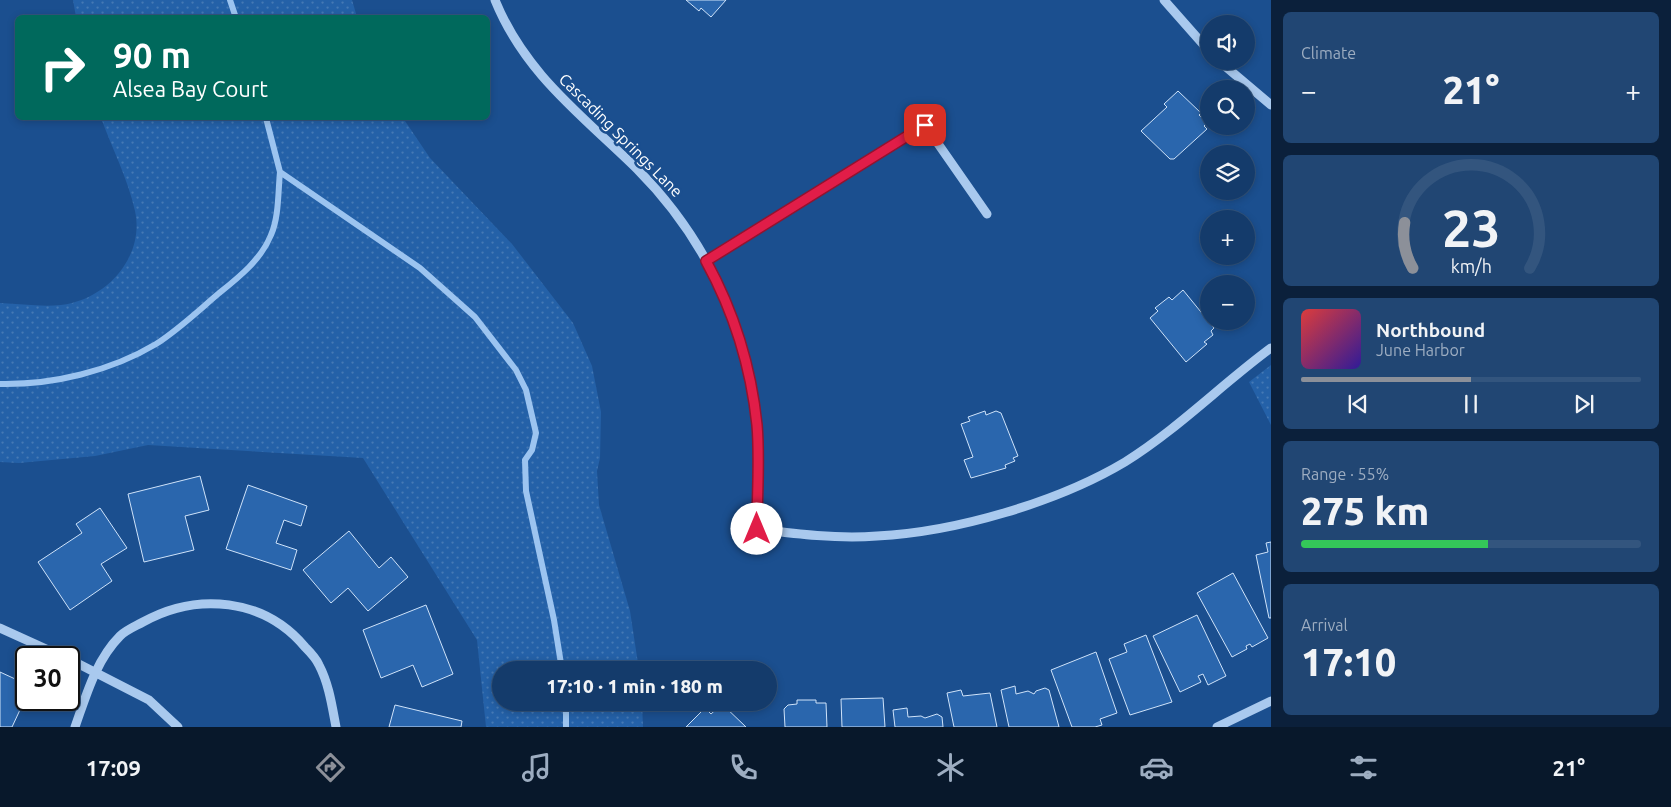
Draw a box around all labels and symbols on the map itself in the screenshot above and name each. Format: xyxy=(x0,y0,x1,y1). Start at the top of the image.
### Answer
street label: Cascading Springs Lane xyxy=(556,70,686,200)
pin xyxy=(904,104,946,146)
position arrow xyxy=(730,502,782,554)
speed limit sign: 30 xyxy=(15,646,80,711)

